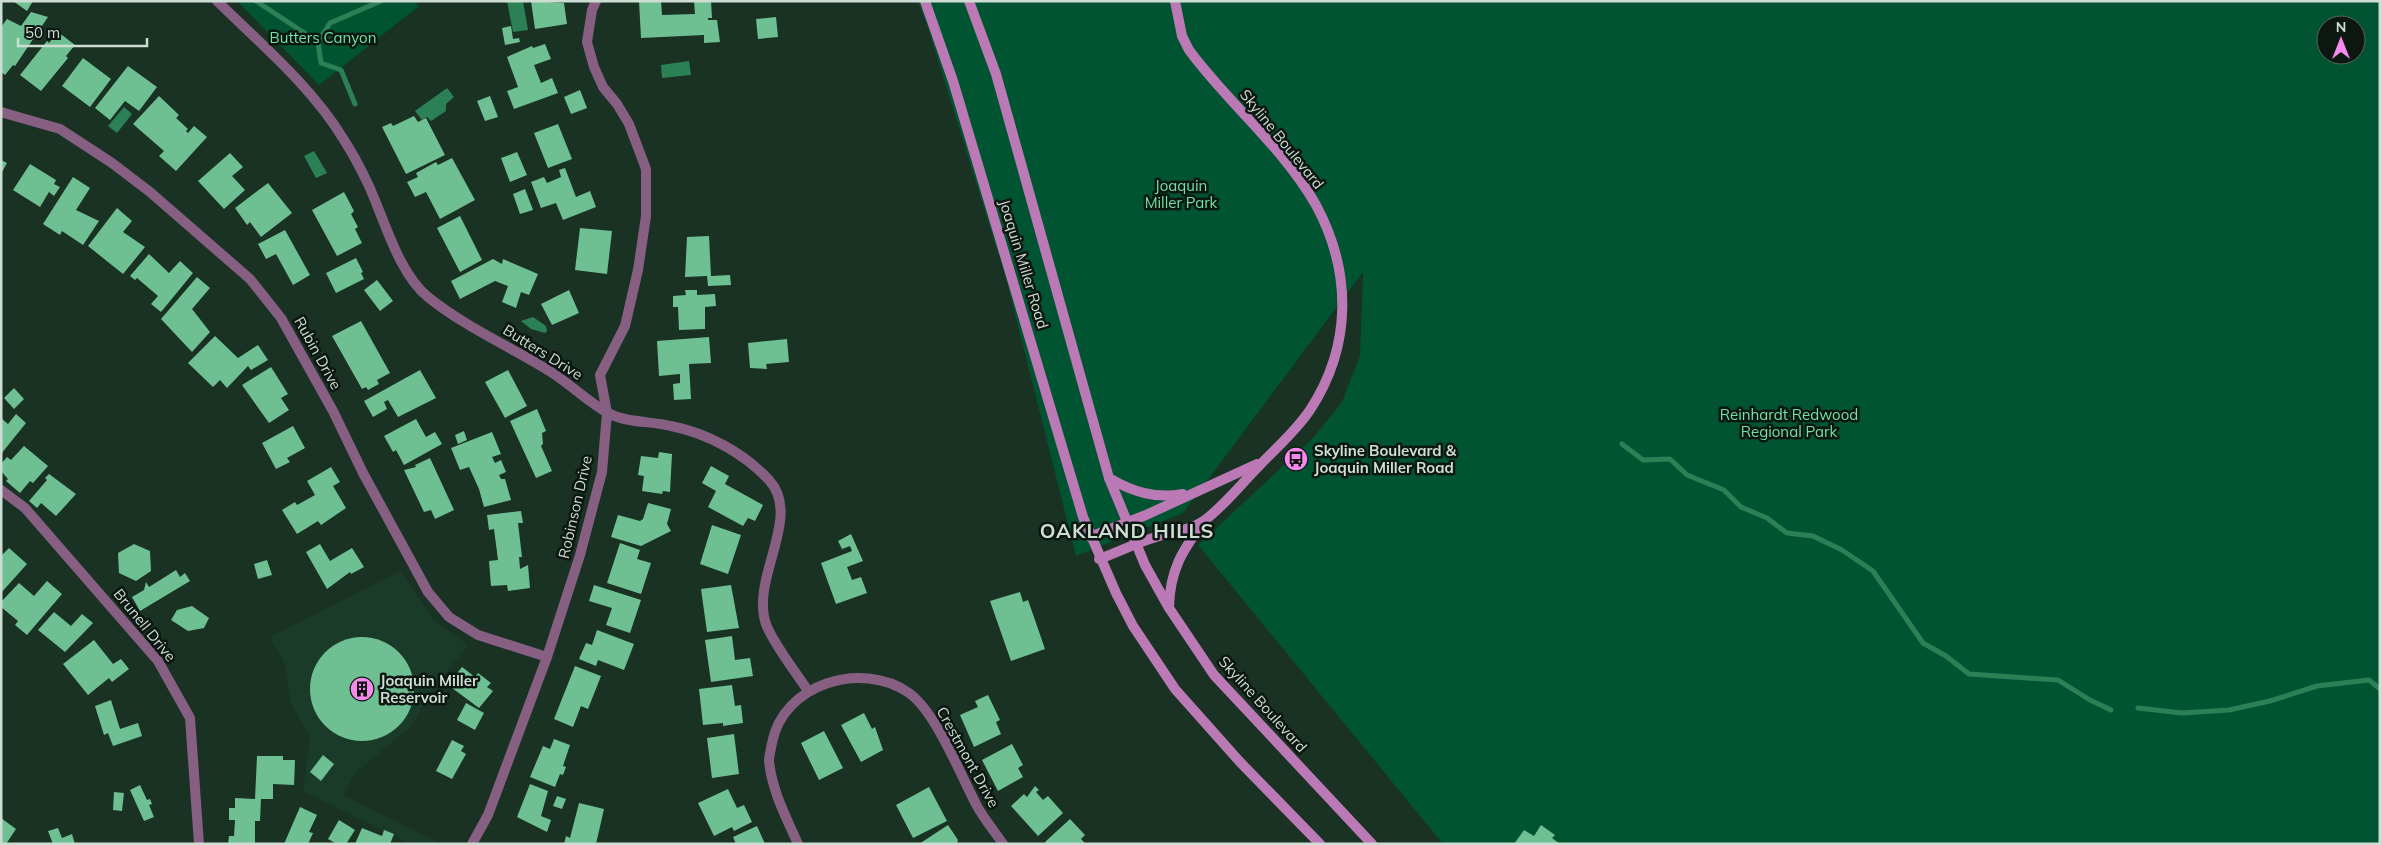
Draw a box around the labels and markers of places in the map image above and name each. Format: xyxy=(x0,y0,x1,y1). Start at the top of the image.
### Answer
place label: Skyline Boulevard & Joaquin Miller Road xyxy=(1314,441,1457,477)
bus stop icon: Skyline Boulevard & Joaquin Miller Road xyxy=(1283,446,1309,472)
place label: Joaquin Miller Reservoir xyxy=(380,671,478,707)
building icon: Joaquin Miller Reservoir xyxy=(349,676,375,702)

